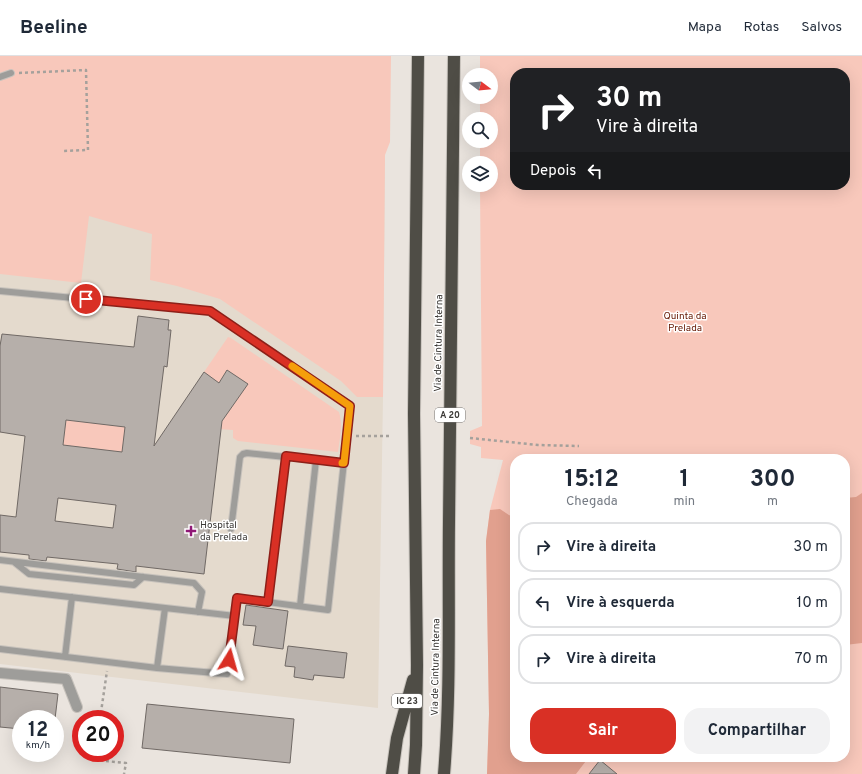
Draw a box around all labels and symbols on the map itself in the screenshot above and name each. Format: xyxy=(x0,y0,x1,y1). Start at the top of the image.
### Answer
north arrow xyxy=(462,68,498,104)
pin xyxy=(69,282,103,316)
street label: Via de Cintura Interna xyxy=(432,294,446,392)
park label: Quinta da Prelada xyxy=(663,310,707,335)
road number: A 20 xyxy=(435,408,465,422)
place label: Hospital da Prelada xyxy=(200,519,247,544)
marker: Hospital da Prelada xyxy=(185,525,197,537)
street label: Via de Cintura Interna xyxy=(429,618,443,716)
position arrow xyxy=(208,639,250,681)
road number: IC 23 xyxy=(392,694,422,708)
speed limit sign: 20 xyxy=(72,710,124,762)

